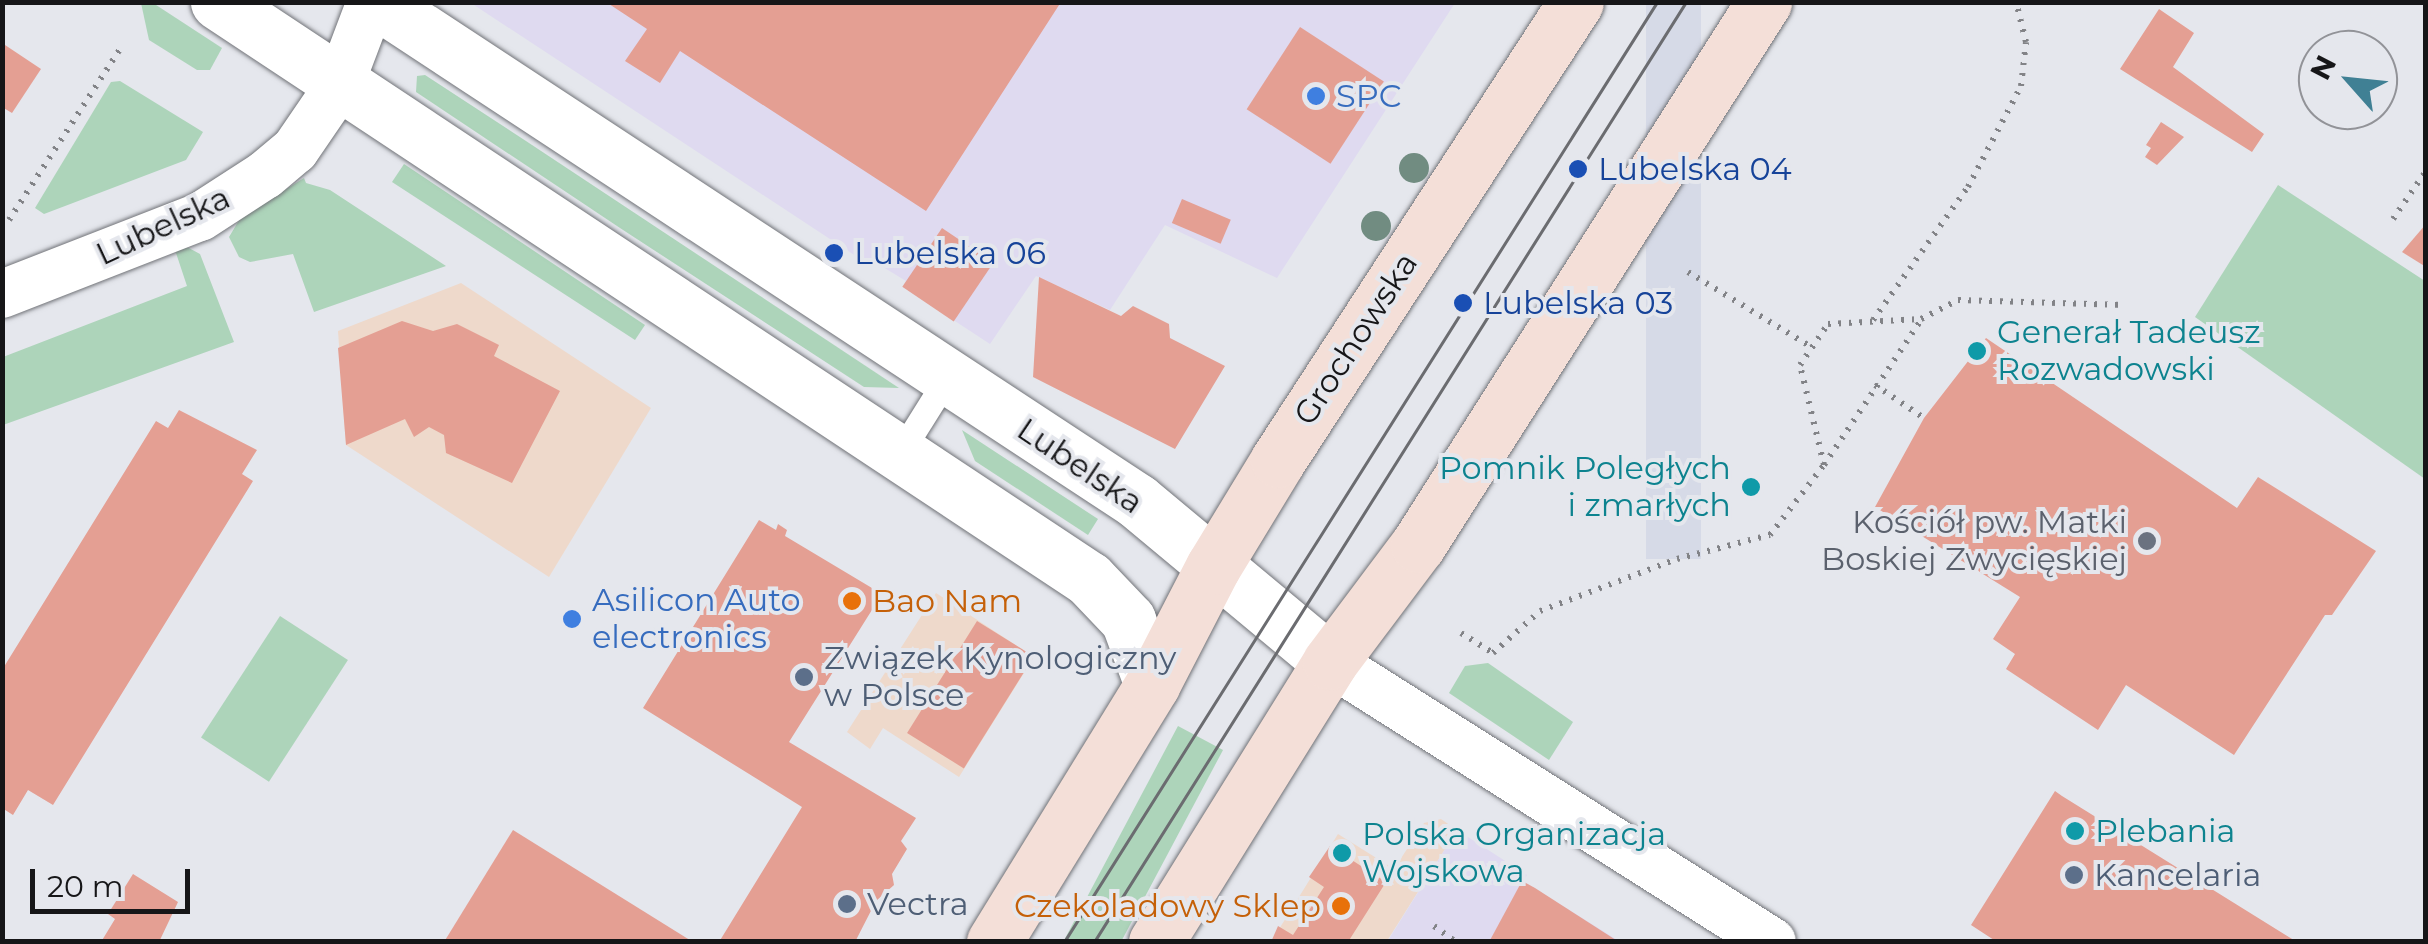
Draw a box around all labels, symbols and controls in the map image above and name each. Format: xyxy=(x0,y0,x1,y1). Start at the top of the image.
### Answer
north arrow xyxy=(2298,30,2398,130)
text: N xyxy=(2303,49,2343,85)
place label: SPC xyxy=(1336,77,1401,115)
marker: SPC xyxy=(1305,85,1327,107)
place label: Lubelska 04 xyxy=(1598,150,1792,188)
marker: Lubelska 04 xyxy=(1567,158,1589,180)
street label: Lubelska xyxy=(90,178,236,274)
place label: Lubelska 06 xyxy=(854,234,1046,272)
marker: Lubelska 06 xyxy=(823,242,845,264)
street label: Grochowska xyxy=(1286,246,1426,432)
place label: Lubelska 03 xyxy=(1483,284,1673,322)
marker: Lubelska 03 xyxy=(1452,292,1474,314)
place label: Generał Tadeusz Rozwadowski xyxy=(1997,314,2261,389)
marker: Generał Tadeusz Rozwadowski xyxy=(1966,340,1988,362)
street label: Lubelska xyxy=(1010,410,1150,522)
place label: Pomnik Poległych i zmarłych xyxy=(1439,450,1731,525)
marker: Pomnik Poległych i zmarłych xyxy=(1740,476,1762,498)
place label: Kościół pw. Matki Boskiej Zwycięskiej xyxy=(1821,504,2127,579)
marker: Kościół pw. Matki Boskiej Zwycięskiej xyxy=(2136,530,2158,552)
place label: Asilicon Auto electronics xyxy=(592,582,801,657)
place label: Bao Nam xyxy=(872,582,1022,620)
marker: Bao Nam xyxy=(841,590,863,612)
marker: Asilicon Auto electronics xyxy=(561,608,583,630)
place label: Związek Kynologiczny w Polsce xyxy=(824,640,1176,715)
marker: Związek Kynologiczny w Polsce xyxy=(793,666,815,688)
place label: Plebania xyxy=(2095,812,2235,850)
place label: Polska Organizacja Wojskowa xyxy=(1362,816,1666,891)
marker: Plebania xyxy=(2064,820,2086,842)
marker: Polska Organizacja Wojskowa xyxy=(1331,842,1353,864)
scale bar xyxy=(35,849,195,911)
place label: Kancelaria xyxy=(2094,856,2261,894)
marker: Kancelaria xyxy=(2063,864,2085,886)
text: 20 m xyxy=(47,868,124,905)
place label: Vectra xyxy=(867,885,969,923)
place label: Czekoladowy Sklep xyxy=(1014,887,1321,925)
marker: Vectra xyxy=(836,893,858,915)
marker: Czekoladowy Sklep xyxy=(1330,895,1352,917)

